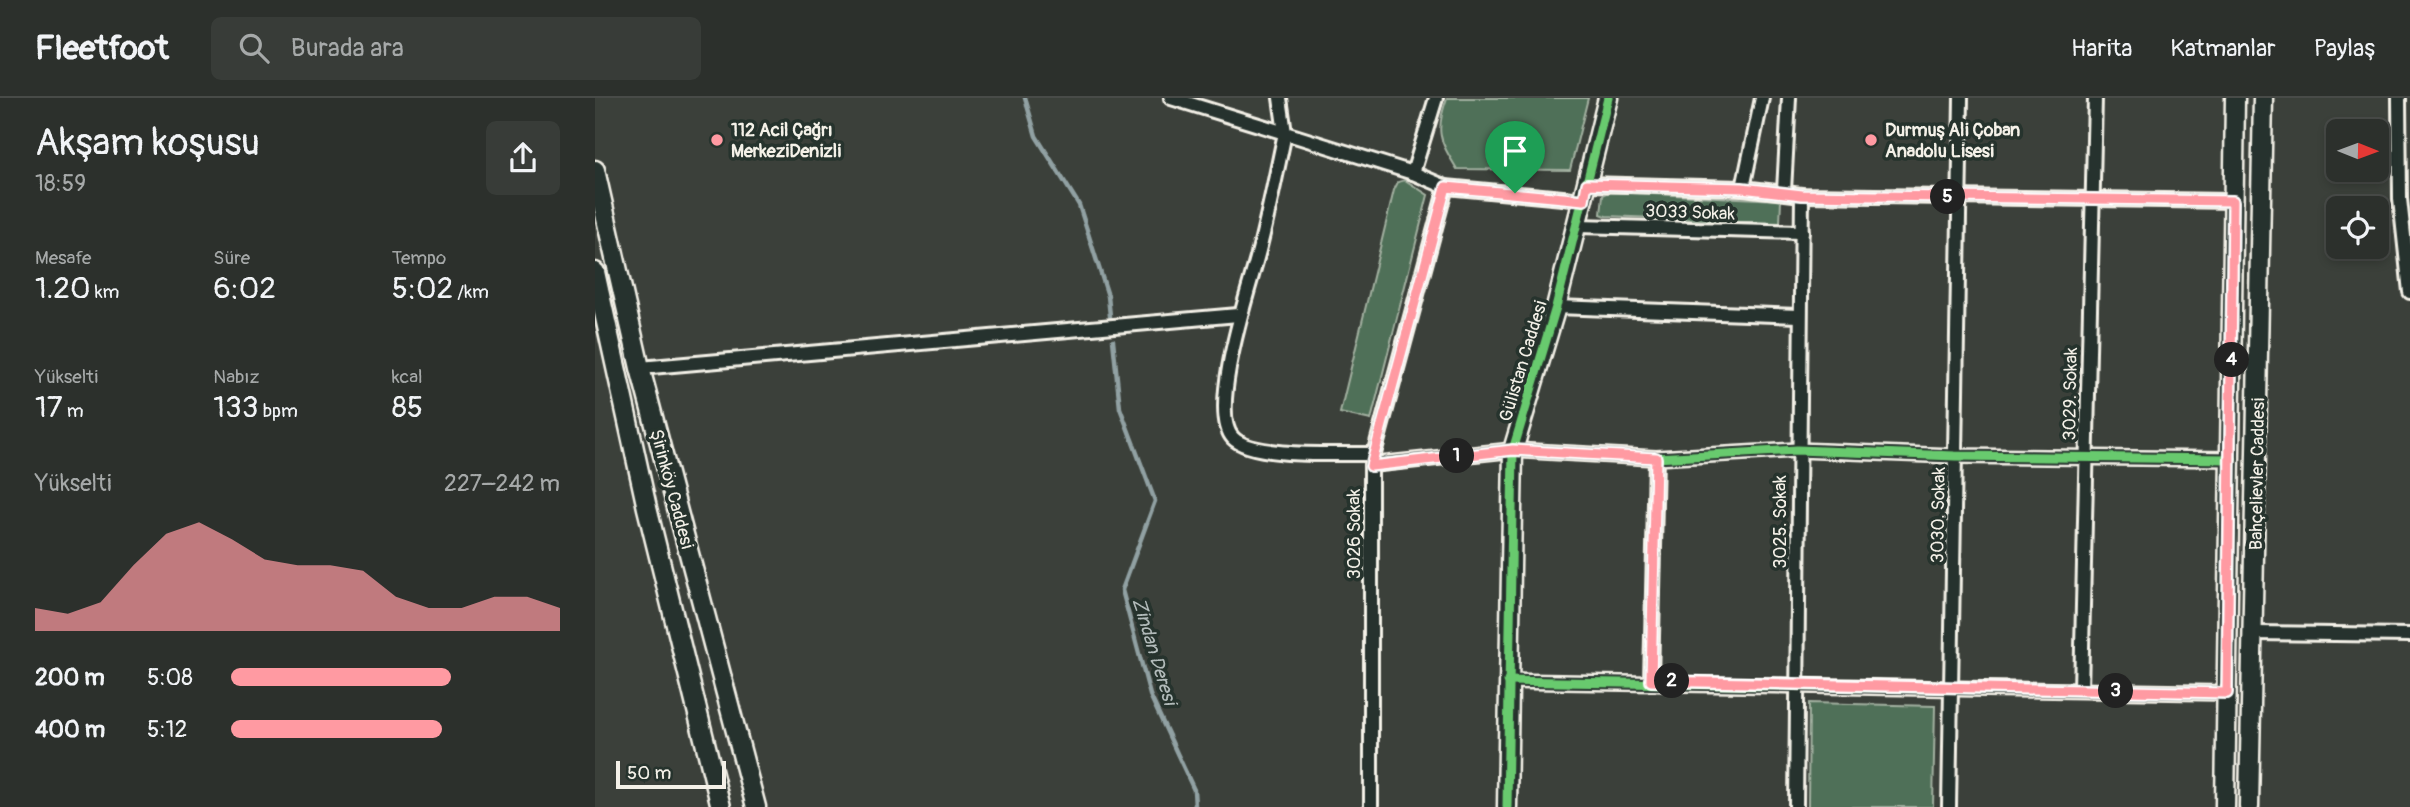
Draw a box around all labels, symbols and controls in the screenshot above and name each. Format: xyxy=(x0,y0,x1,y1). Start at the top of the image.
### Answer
search box xyxy=(211,17,701,80)
text: Fleetfoot xyxy=(35,28,169,69)
icon: search xyxy=(235,29,273,67)
text: Burada ara xyxy=(291,32,404,64)
text: Harita xyxy=(2071,34,2132,63)
text: Katmanlar xyxy=(2170,34,2276,63)
text: Paylaş xyxy=(2314,34,2375,63)
text: Akşam koşusu xyxy=(35,119,260,167)
place label: 112 Acil Çağrı MerkeziDenizli xyxy=(731,119,841,163)
place label: Durmuş Ali Çoban Anadolu Lisesi xyxy=(1885,119,2020,163)
north arrow xyxy=(2326,119,2389,182)
map controls xyxy=(2326,119,2389,259)
button: share xyxy=(486,121,560,195)
pin xyxy=(1485,121,1545,193)
marker: 112 Acil Çağrı MerkeziDenizli xyxy=(709,132,725,148)
icon: arrive xyxy=(1496,132,1534,170)
marker: Durmuş Ali Çoban Anadolu Lisesi xyxy=(1863,132,1879,148)
text: 18:59 xyxy=(35,169,86,198)
pin: 5 xyxy=(1931,180,1965,214)
text: 5 xyxy=(1942,184,1953,208)
button: locate xyxy=(2326,196,2389,259)
street label: 3033 Sokak xyxy=(1645,199,1736,226)
text: Mesafe xyxy=(35,246,91,270)
text: Süre xyxy=(213,246,250,270)
text: Tempo xyxy=(392,246,446,270)
text: 1.20 xyxy=(35,270,91,307)
text: 6:02 xyxy=(213,270,276,307)
text: 5:02 xyxy=(392,270,453,307)
text: km xyxy=(91,280,119,304)
text: /km xyxy=(453,280,489,304)
street label: Gülistan Caddesi xyxy=(1494,298,1553,424)
pin: 4 xyxy=(2215,342,2249,378)
street label: 3029. Sokak xyxy=(2058,347,2083,441)
text: 4 xyxy=(2226,347,2237,371)
text: Yükselti xyxy=(35,365,98,389)
text: Nabız xyxy=(213,365,259,389)
text: kcal xyxy=(392,365,423,389)
text: 17 xyxy=(35,389,63,426)
text: 133 xyxy=(213,389,259,426)
text: 85 xyxy=(392,389,423,426)
street label: Bahçelievler Caddesi xyxy=(2245,398,2270,550)
text: m xyxy=(63,399,84,423)
text: bpm xyxy=(259,399,298,423)
street label: Şirinköy Caddesi xyxy=(645,427,699,551)
pin: 1 xyxy=(1439,438,1475,474)
text: 1 xyxy=(1453,443,1460,467)
street label: 3030. Sokak xyxy=(1926,466,1951,563)
text: Yükselti xyxy=(35,469,112,498)
text: 227–242 m xyxy=(444,469,560,498)
street label: 3025. Sokak xyxy=(1769,475,1792,569)
street label: 3026 Sokak xyxy=(1343,488,1366,579)
water label: Zindan Deresi xyxy=(1126,595,1183,711)
text: 200 m xyxy=(35,663,105,692)
text: 5:08 xyxy=(147,663,193,692)
pin: 2 xyxy=(1655,664,1689,698)
text: 2 xyxy=(1666,668,1677,692)
pin: 3 xyxy=(2099,674,2133,708)
text: 3 xyxy=(2110,678,2121,702)
text: 400 m xyxy=(35,715,105,744)
text: 5:12 xyxy=(147,715,187,744)
scale bar xyxy=(616,758,726,790)
text: 50 m xyxy=(627,761,671,785)

